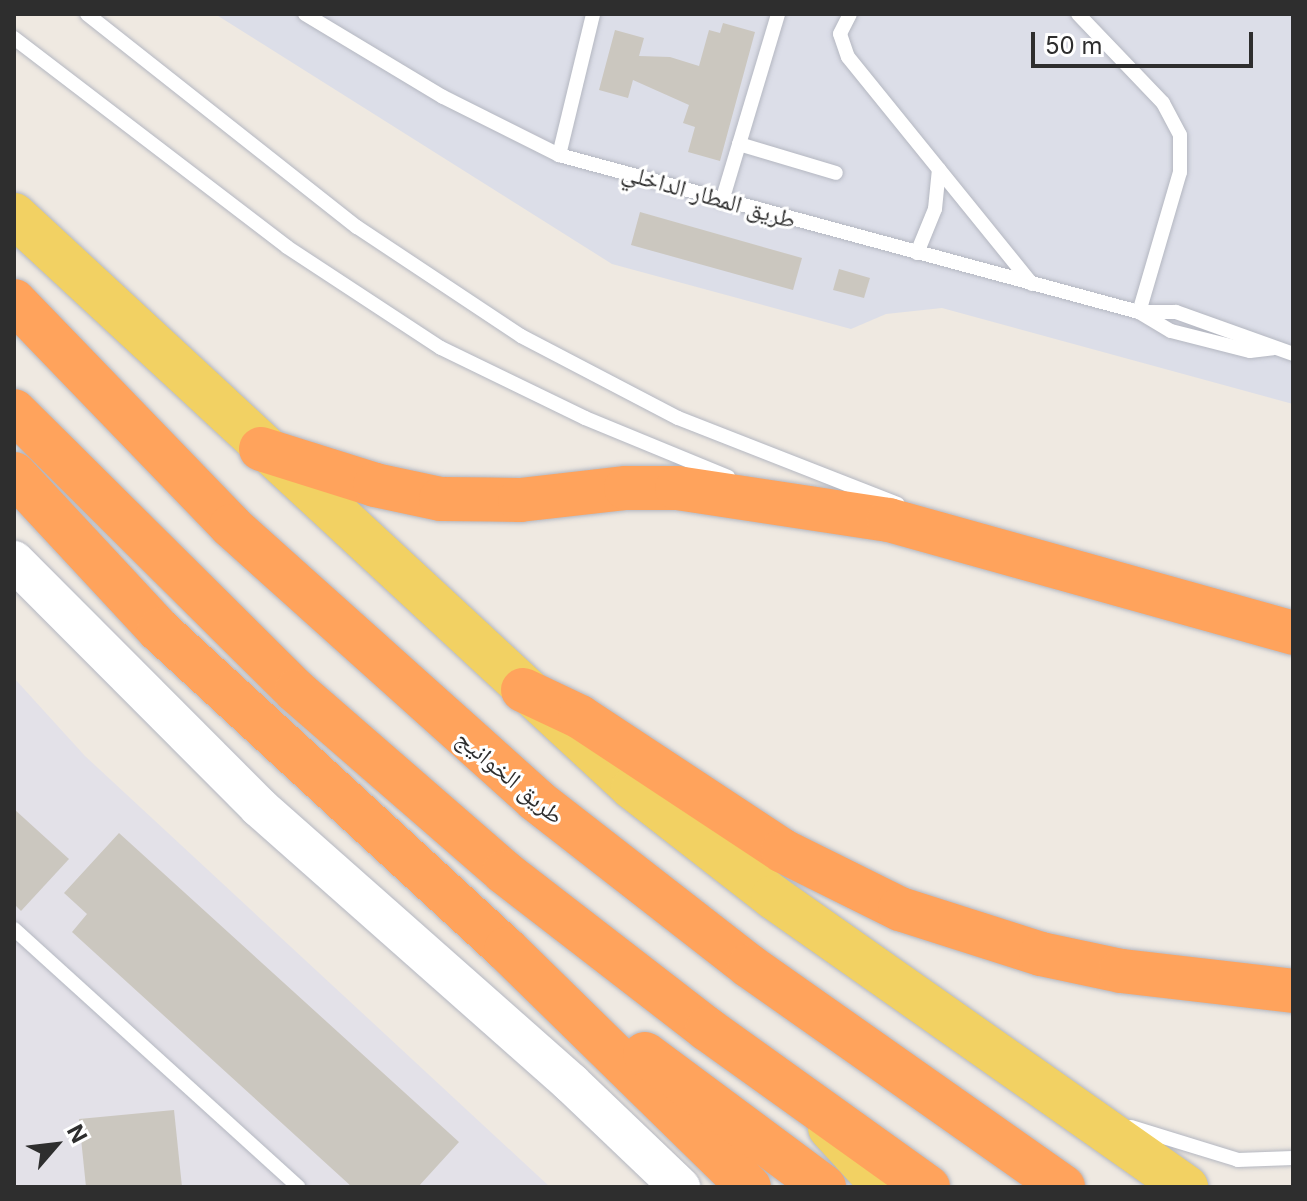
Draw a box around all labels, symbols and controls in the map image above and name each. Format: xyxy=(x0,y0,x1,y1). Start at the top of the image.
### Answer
scale bar xyxy=(1035,16,1257,66)
text: 50 m xyxy=(1045,31,1103,60)
street label: طريق المطار الداخلي xyxy=(619,157,799,235)
street label: طريق الخوانيج xyxy=(451,724,569,830)
north arrow xyxy=(16,1105,96,1185)
text: N xyxy=(62,1120,93,1147)

